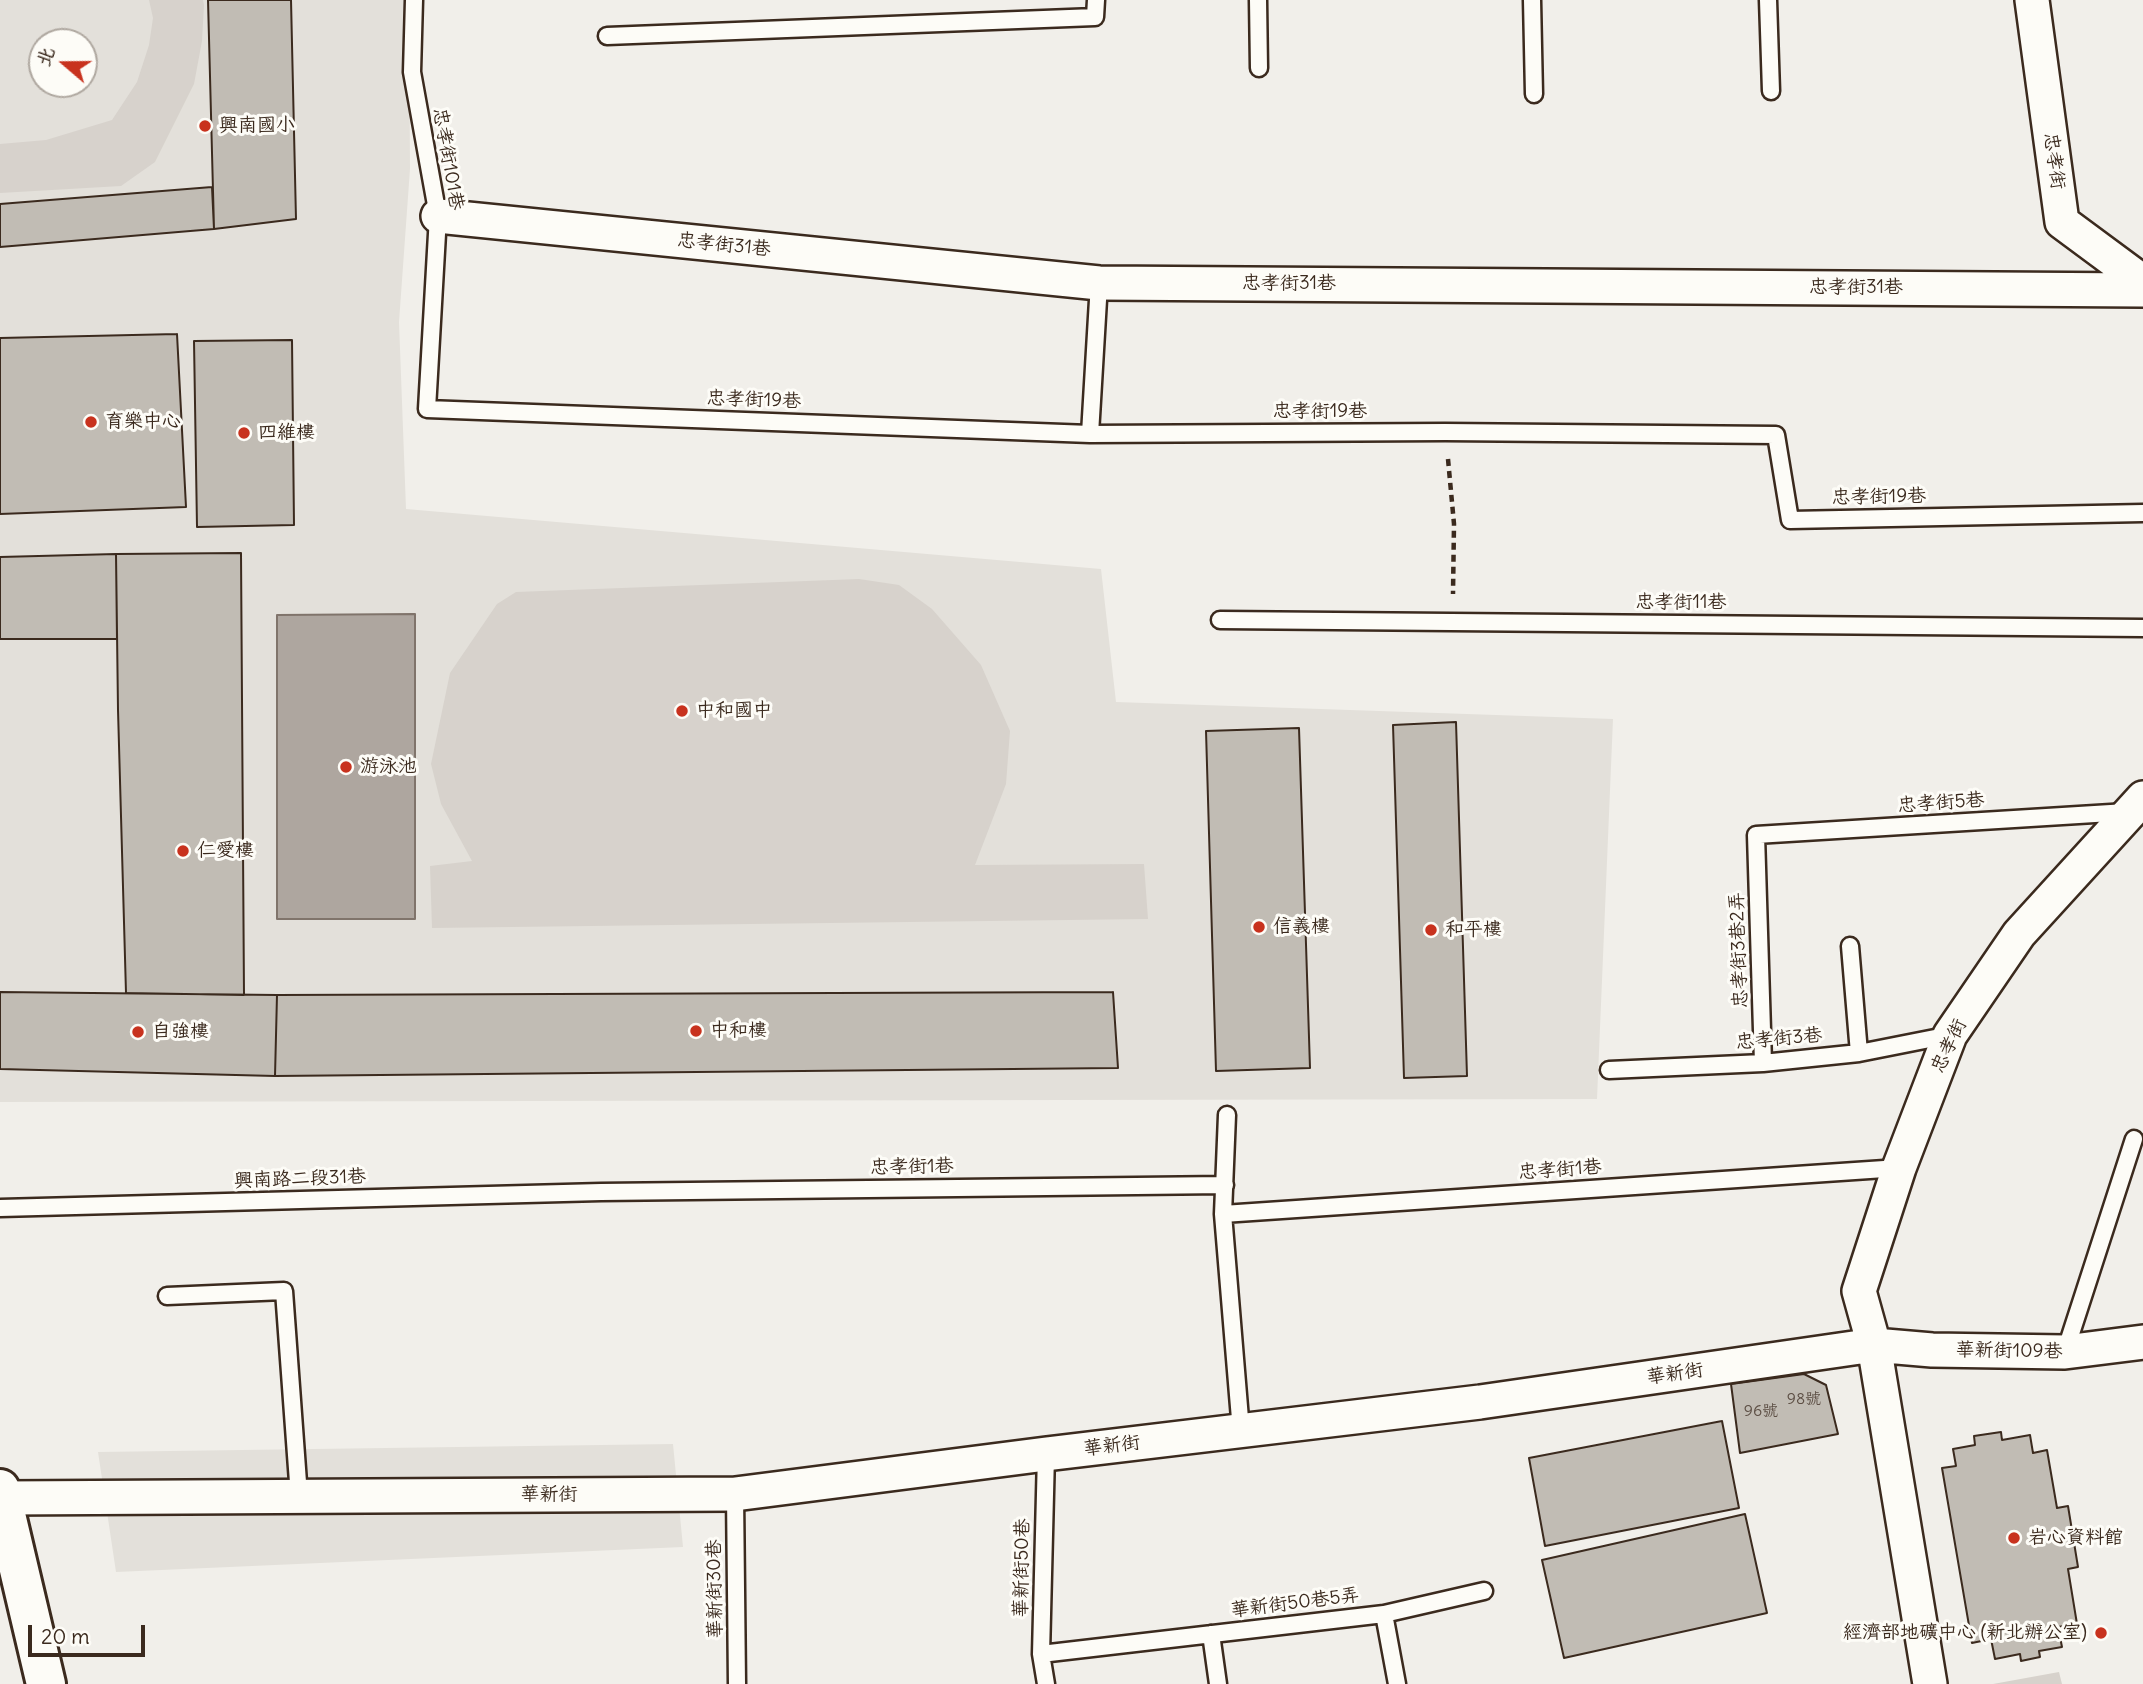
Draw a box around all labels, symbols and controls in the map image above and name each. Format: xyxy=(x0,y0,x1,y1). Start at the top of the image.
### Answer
north arrow xyxy=(28,28,98,98)
text: 北 xyxy=(31,43,60,70)
street label: 忠孝街101巷 xyxy=(428,106,468,212)
place label: 興南國小 xyxy=(219,115,295,137)
marker: 興南國小 xyxy=(197,118,213,134)
street label: 忠孝街 xyxy=(2039,131,2069,191)
street label: 忠孝街31巷 xyxy=(676,229,772,261)
street label: 忠孝街31巷 xyxy=(1242,273,1336,295)
street label: 忠孝街31巷 xyxy=(1809,277,1903,299)
street label: 忠孝街19巷 xyxy=(706,387,802,413)
street label: 忠孝街19巷 xyxy=(1273,401,1367,423)
place label: 育樂中心 xyxy=(105,411,181,433)
marker: 育樂中心 xyxy=(83,414,99,430)
place label: 四維樓 xyxy=(258,422,315,444)
marker: 四維樓 xyxy=(236,425,252,441)
street label: 忠孝街19巷 xyxy=(1832,485,1926,509)
street label: 忠孝街11巷 xyxy=(1635,592,1727,614)
place label: 中和國中 xyxy=(696,700,772,722)
marker: 中和國中 xyxy=(674,703,690,719)
place label: 游泳池 xyxy=(360,756,417,778)
marker: 游泳池 xyxy=(338,759,354,775)
street label: 忠孝街5巷 xyxy=(1897,789,1985,817)
place label: 仁愛樓 xyxy=(197,840,254,862)
marker: 仁愛樓 xyxy=(175,843,191,859)
street label: 忠孝街3巷2弄 xyxy=(1726,892,1752,1008)
place label: 信義樓 xyxy=(1273,916,1330,938)
marker: 信義樓 xyxy=(1251,919,1267,935)
place label: 和平樓 xyxy=(1445,919,1502,941)
marker: 和平樓 xyxy=(1423,922,1439,938)
street label: 忠孝街 xyxy=(1926,1015,1972,1077)
place label: 中和樓 xyxy=(710,1020,767,1042)
place label: 自強樓 xyxy=(152,1021,209,1043)
marker: 中和樓 xyxy=(688,1023,704,1039)
marker: 自強樓 xyxy=(130,1024,146,1040)
street label: 忠孝街3巷 xyxy=(1735,1024,1823,1054)
street label: 忠孝街1巷 xyxy=(870,1155,954,1179)
street label: 忠孝街1巷 xyxy=(1518,1156,1602,1184)
street label: 興南路二段31巷 xyxy=(234,1165,366,1193)
street label: 華新街109巷 xyxy=(1955,1339,2063,1363)
street label: 華新街 xyxy=(1645,1359,1705,1389)
house number: 98號 xyxy=(1787,1389,1821,1409)
house number: 96號 xyxy=(1744,1401,1778,1421)
street label: 華新街 xyxy=(1082,1431,1142,1461)
street label: 華新街 xyxy=(521,1484,577,1506)
street label: 華新街50巷 xyxy=(1010,1518,1034,1618)
place label: 岩心資料館 xyxy=(2028,1527,2123,1549)
marker: 岩心資料館 xyxy=(2006,1530,2022,1546)
street label: 華新街30巷 xyxy=(703,1539,727,1639)
street label: 華新街50巷5弄 xyxy=(1229,1584,1361,1622)
scale bar xyxy=(32,1610,149,1654)
place label: 經濟部地礦中心 (新北辦公室) xyxy=(1843,1622,2087,1644)
text: 20 m xyxy=(41,1623,90,1650)
marker: 經濟部地礦中心 (新北辦公室) xyxy=(2093,1625,2109,1641)

